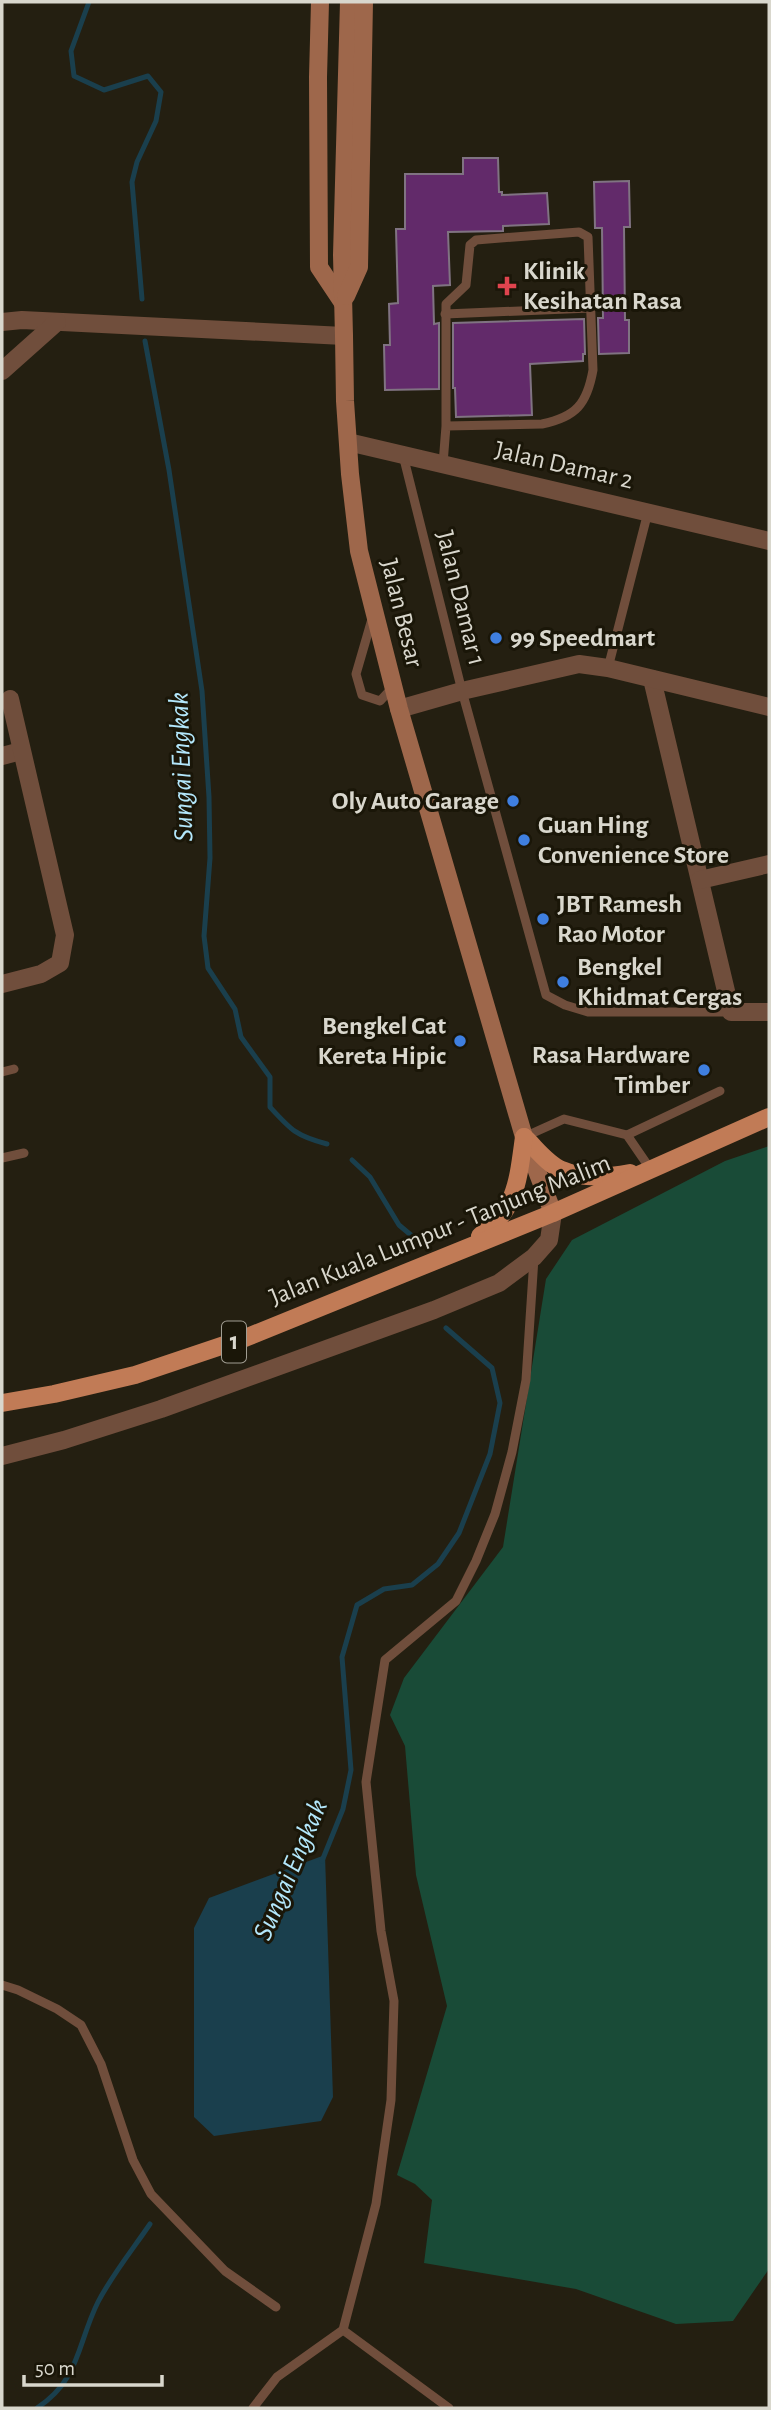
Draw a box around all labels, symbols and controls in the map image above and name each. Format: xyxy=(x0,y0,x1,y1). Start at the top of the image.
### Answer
place label: Klinik Kesihatan Rasa xyxy=(523,258,682,314)
marker: Klinik Kesihatan Rasa xyxy=(497,276,517,296)
street label: Jalan Damar 2 xyxy=(492,436,636,494)
street label: Jalan Damar 1 xyxy=(432,528,490,668)
street label: Jalan Besar xyxy=(376,556,428,671)
place label: 99 Speedmart xyxy=(510,625,655,651)
marker: 99 Speedmart xyxy=(488,630,504,646)
water label: Sungai Engkak xyxy=(165,692,199,842)
place label: Oly Auto Garage xyxy=(332,788,499,814)
marker: Oly Auto Garage xyxy=(505,793,521,809)
place label: Guan Hing Convenience Store xyxy=(538,812,729,868)
marker: Guan Hing Convenience Store xyxy=(516,832,532,848)
place label: JBT Ramesh Rao Motor xyxy=(557,891,682,947)
marker: JBT Ramesh Rao Motor xyxy=(535,911,551,927)
place label: Bengkel Khidmat Cergas xyxy=(577,954,742,1010)
marker: Bengkel Khidmat Cergas xyxy=(555,974,571,990)
place label: Bengkel Cat Kereta Hipic xyxy=(318,1013,446,1069)
marker: Bengkel Cat Kereta Hipic xyxy=(452,1033,468,1049)
place label: Rasa Hardware Timber xyxy=(532,1042,690,1098)
marker: Rasa Hardware Timber xyxy=(696,1062,712,1078)
street label: Jalan Kuala Lumpur - Tanjung Malim xyxy=(266,1150,614,1310)
road number: 1 xyxy=(222,1322,246,1362)
water label: Sungai Engkak xyxy=(249,1796,333,1944)
scale bar xyxy=(24,2344,163,2388)
text: 50 m xyxy=(35,2358,75,2379)

